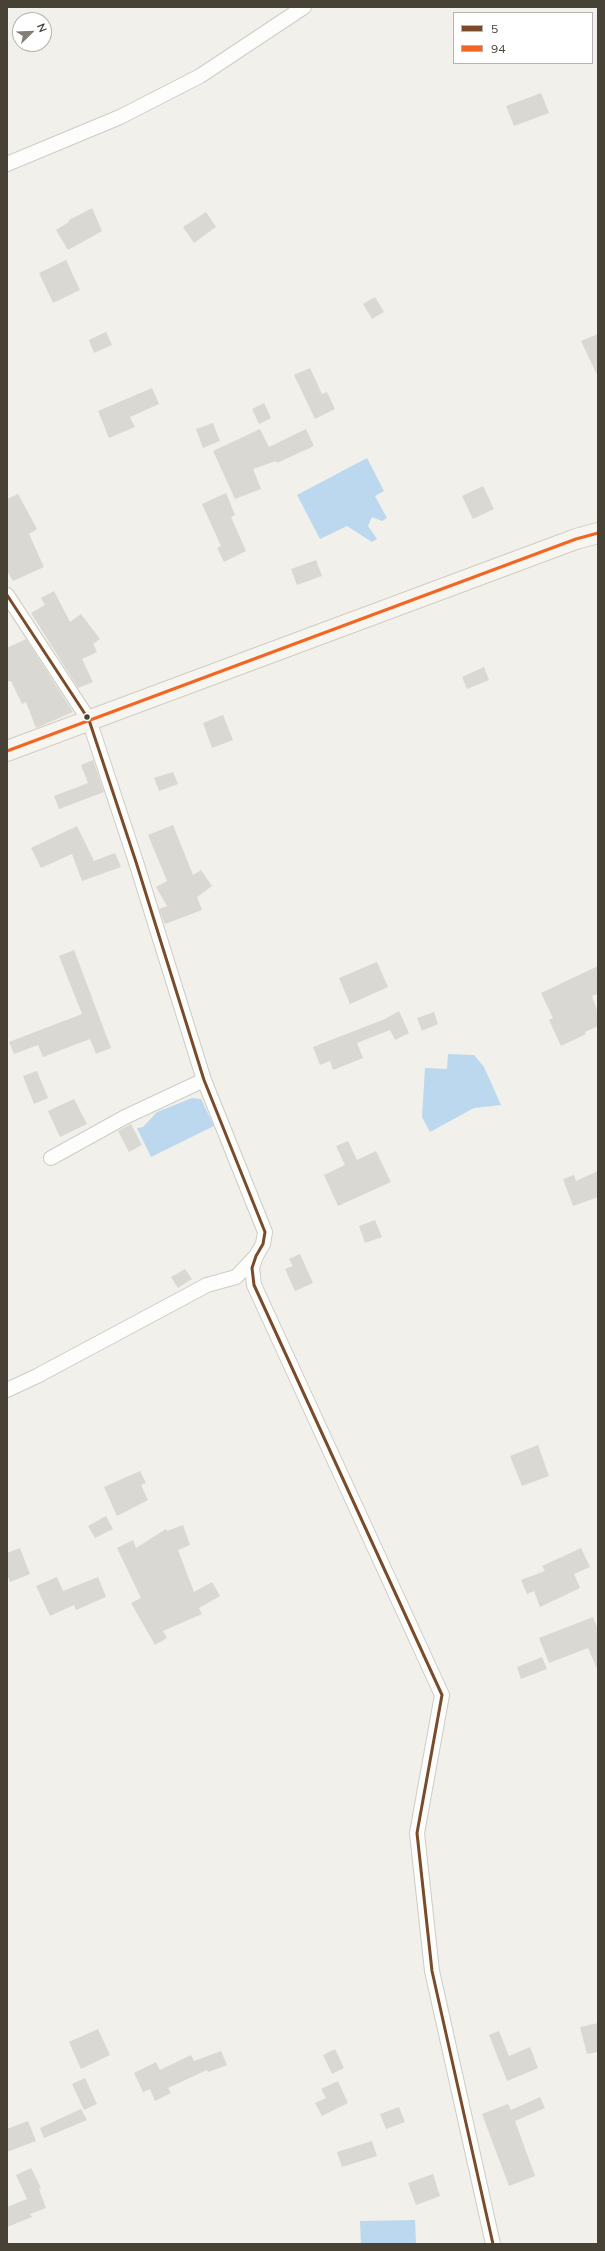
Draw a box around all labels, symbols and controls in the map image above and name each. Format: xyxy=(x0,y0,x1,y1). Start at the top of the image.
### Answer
north arrow xyxy=(12,12,52,52)
legend xyxy=(453,12,593,64)
text: N xyxy=(34,21,50,34)
text: 5 xyxy=(491,21,498,36)
text: 94 xyxy=(491,41,505,56)
unlabelled marker xyxy=(82,712,92,722)

